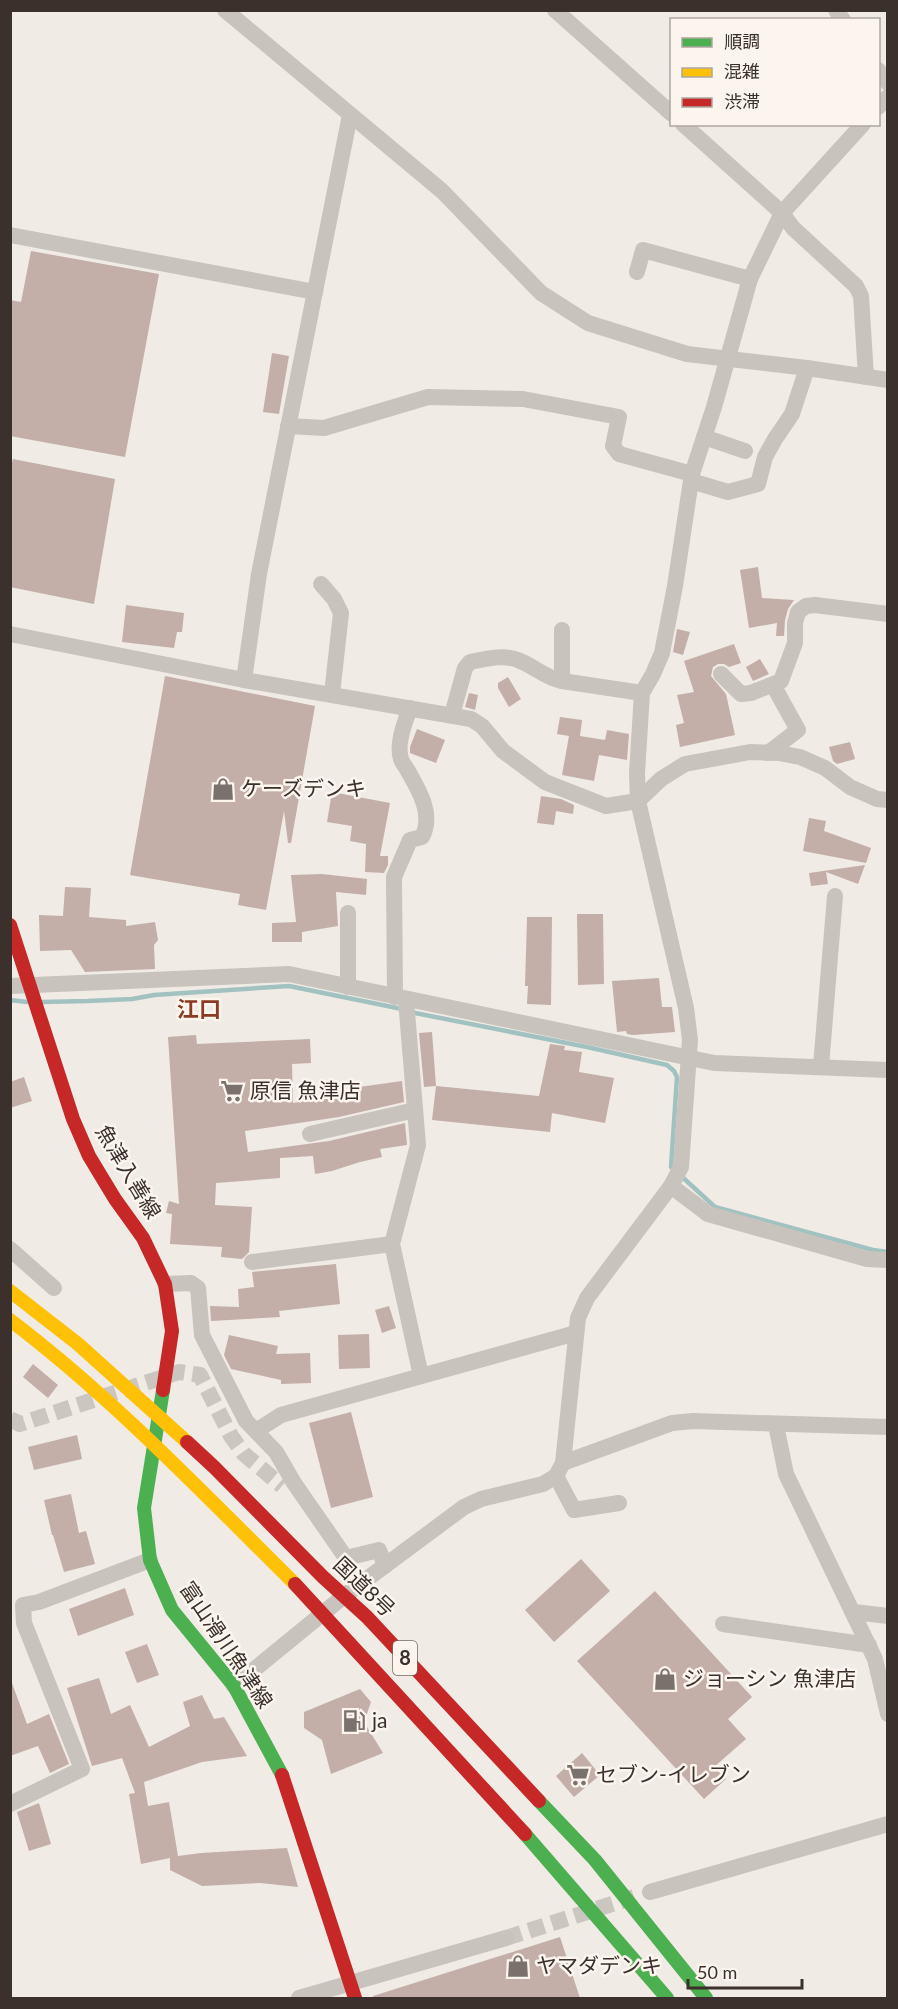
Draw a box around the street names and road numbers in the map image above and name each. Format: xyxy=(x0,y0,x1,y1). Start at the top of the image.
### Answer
street label: 魚津入善線 xyxy=(92,1120,167,1223)
street label: 国道8号 xyxy=(329,1551,401,1621)
street label: 富山滑川魚津線 xyxy=(176,1576,279,1712)
road number: 8 xyxy=(393,1641,417,1675)

